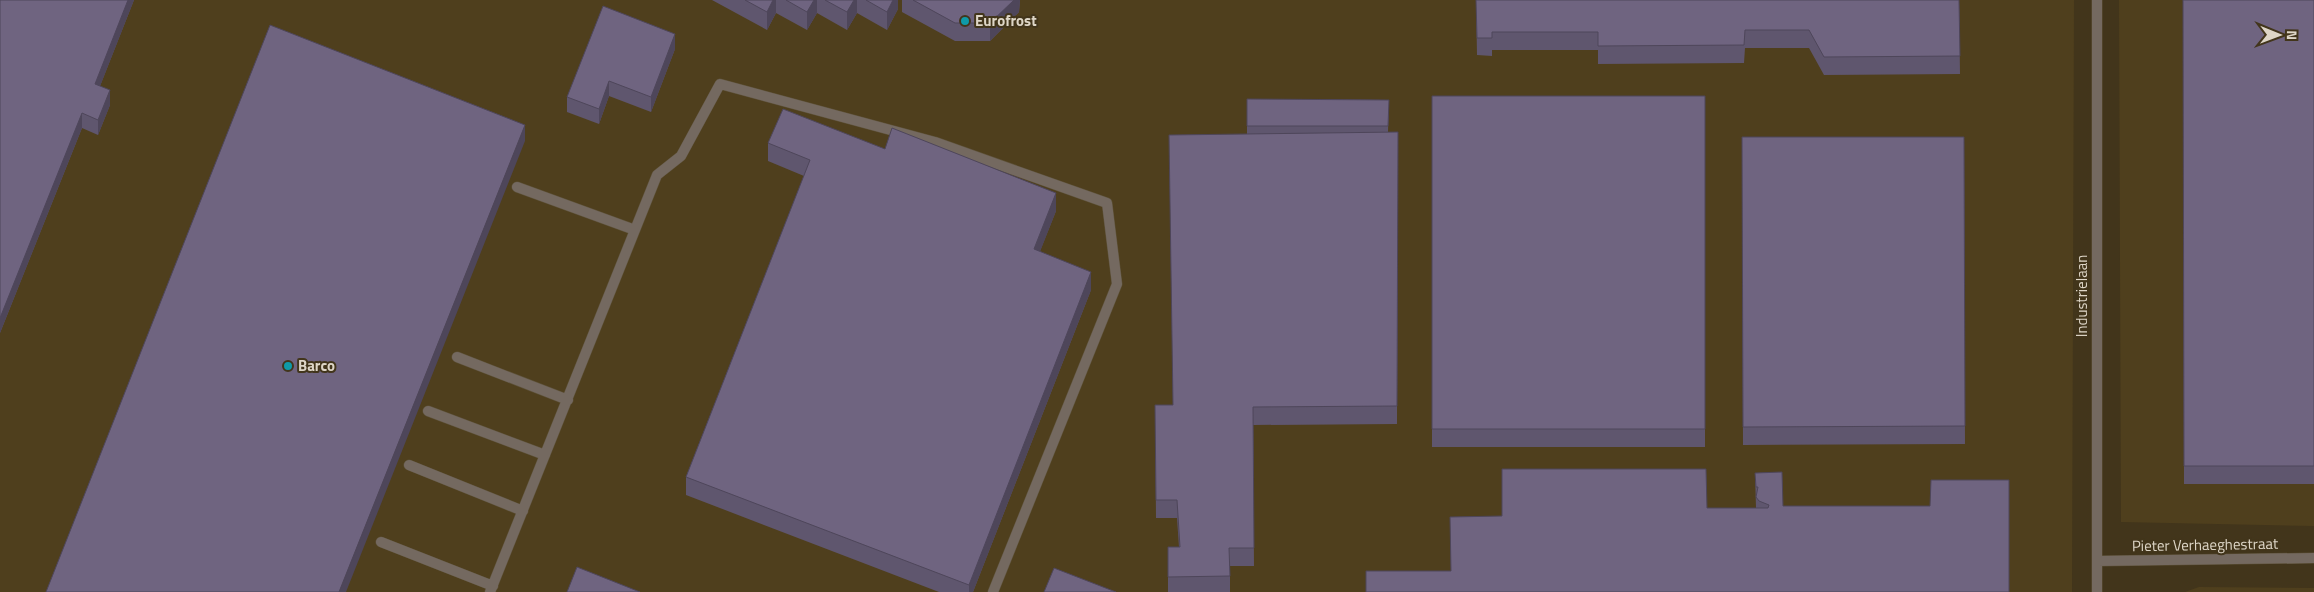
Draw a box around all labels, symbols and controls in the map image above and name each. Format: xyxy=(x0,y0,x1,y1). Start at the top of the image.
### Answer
place label: Eurofrost xyxy=(975,9,1037,32)
north arrow xyxy=(2254,10,2304,60)
marker: Eurofrost xyxy=(959,15,971,27)
text: N xyxy=(2282,30,2303,40)
street label: Industrielaan xyxy=(2070,255,2093,337)
place label: Barco xyxy=(298,354,335,377)
marker: Barco xyxy=(282,360,294,372)
street label: Pieter Verhaeghestraat xyxy=(2132,532,2279,557)

